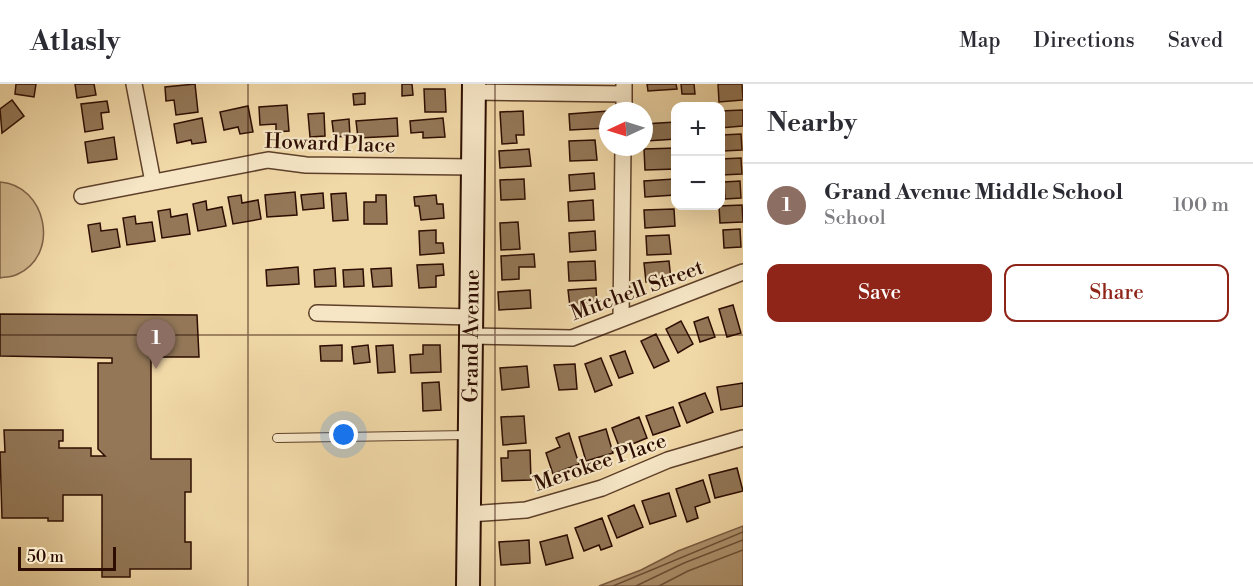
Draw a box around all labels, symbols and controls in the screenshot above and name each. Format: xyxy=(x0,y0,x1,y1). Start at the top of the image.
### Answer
text: Atlasly xyxy=(30,24,120,59)
text: Map xyxy=(959,28,1001,54)
text: Directions xyxy=(1034,28,1135,54)
text: Saved xyxy=(1168,28,1223,54)
north arrow xyxy=(599,102,653,156)
map controls xyxy=(671,102,725,210)
button: + xyxy=(671,102,725,156)
text: Nearby xyxy=(767,107,857,139)
street label: Howard Place xyxy=(264,129,396,159)
button: − xyxy=(671,156,725,210)
text: Grand Avenue Middle School xyxy=(824,179,1123,206)
text: 1 xyxy=(782,193,791,218)
text: 100 m xyxy=(1173,193,1229,218)
text: School xyxy=(824,206,886,231)
street label: Mitchell Street xyxy=(567,255,708,327)
button: Save xyxy=(767,264,992,322)
button: Share xyxy=(1004,264,1229,322)
street label: Grand Avenue xyxy=(458,269,486,403)
pin: 1 xyxy=(136,320,176,369)
your location xyxy=(329,420,358,449)
street label: Merokee Place xyxy=(531,428,670,498)
scale bar xyxy=(18,544,116,572)
text: 50 m xyxy=(27,547,64,567)

